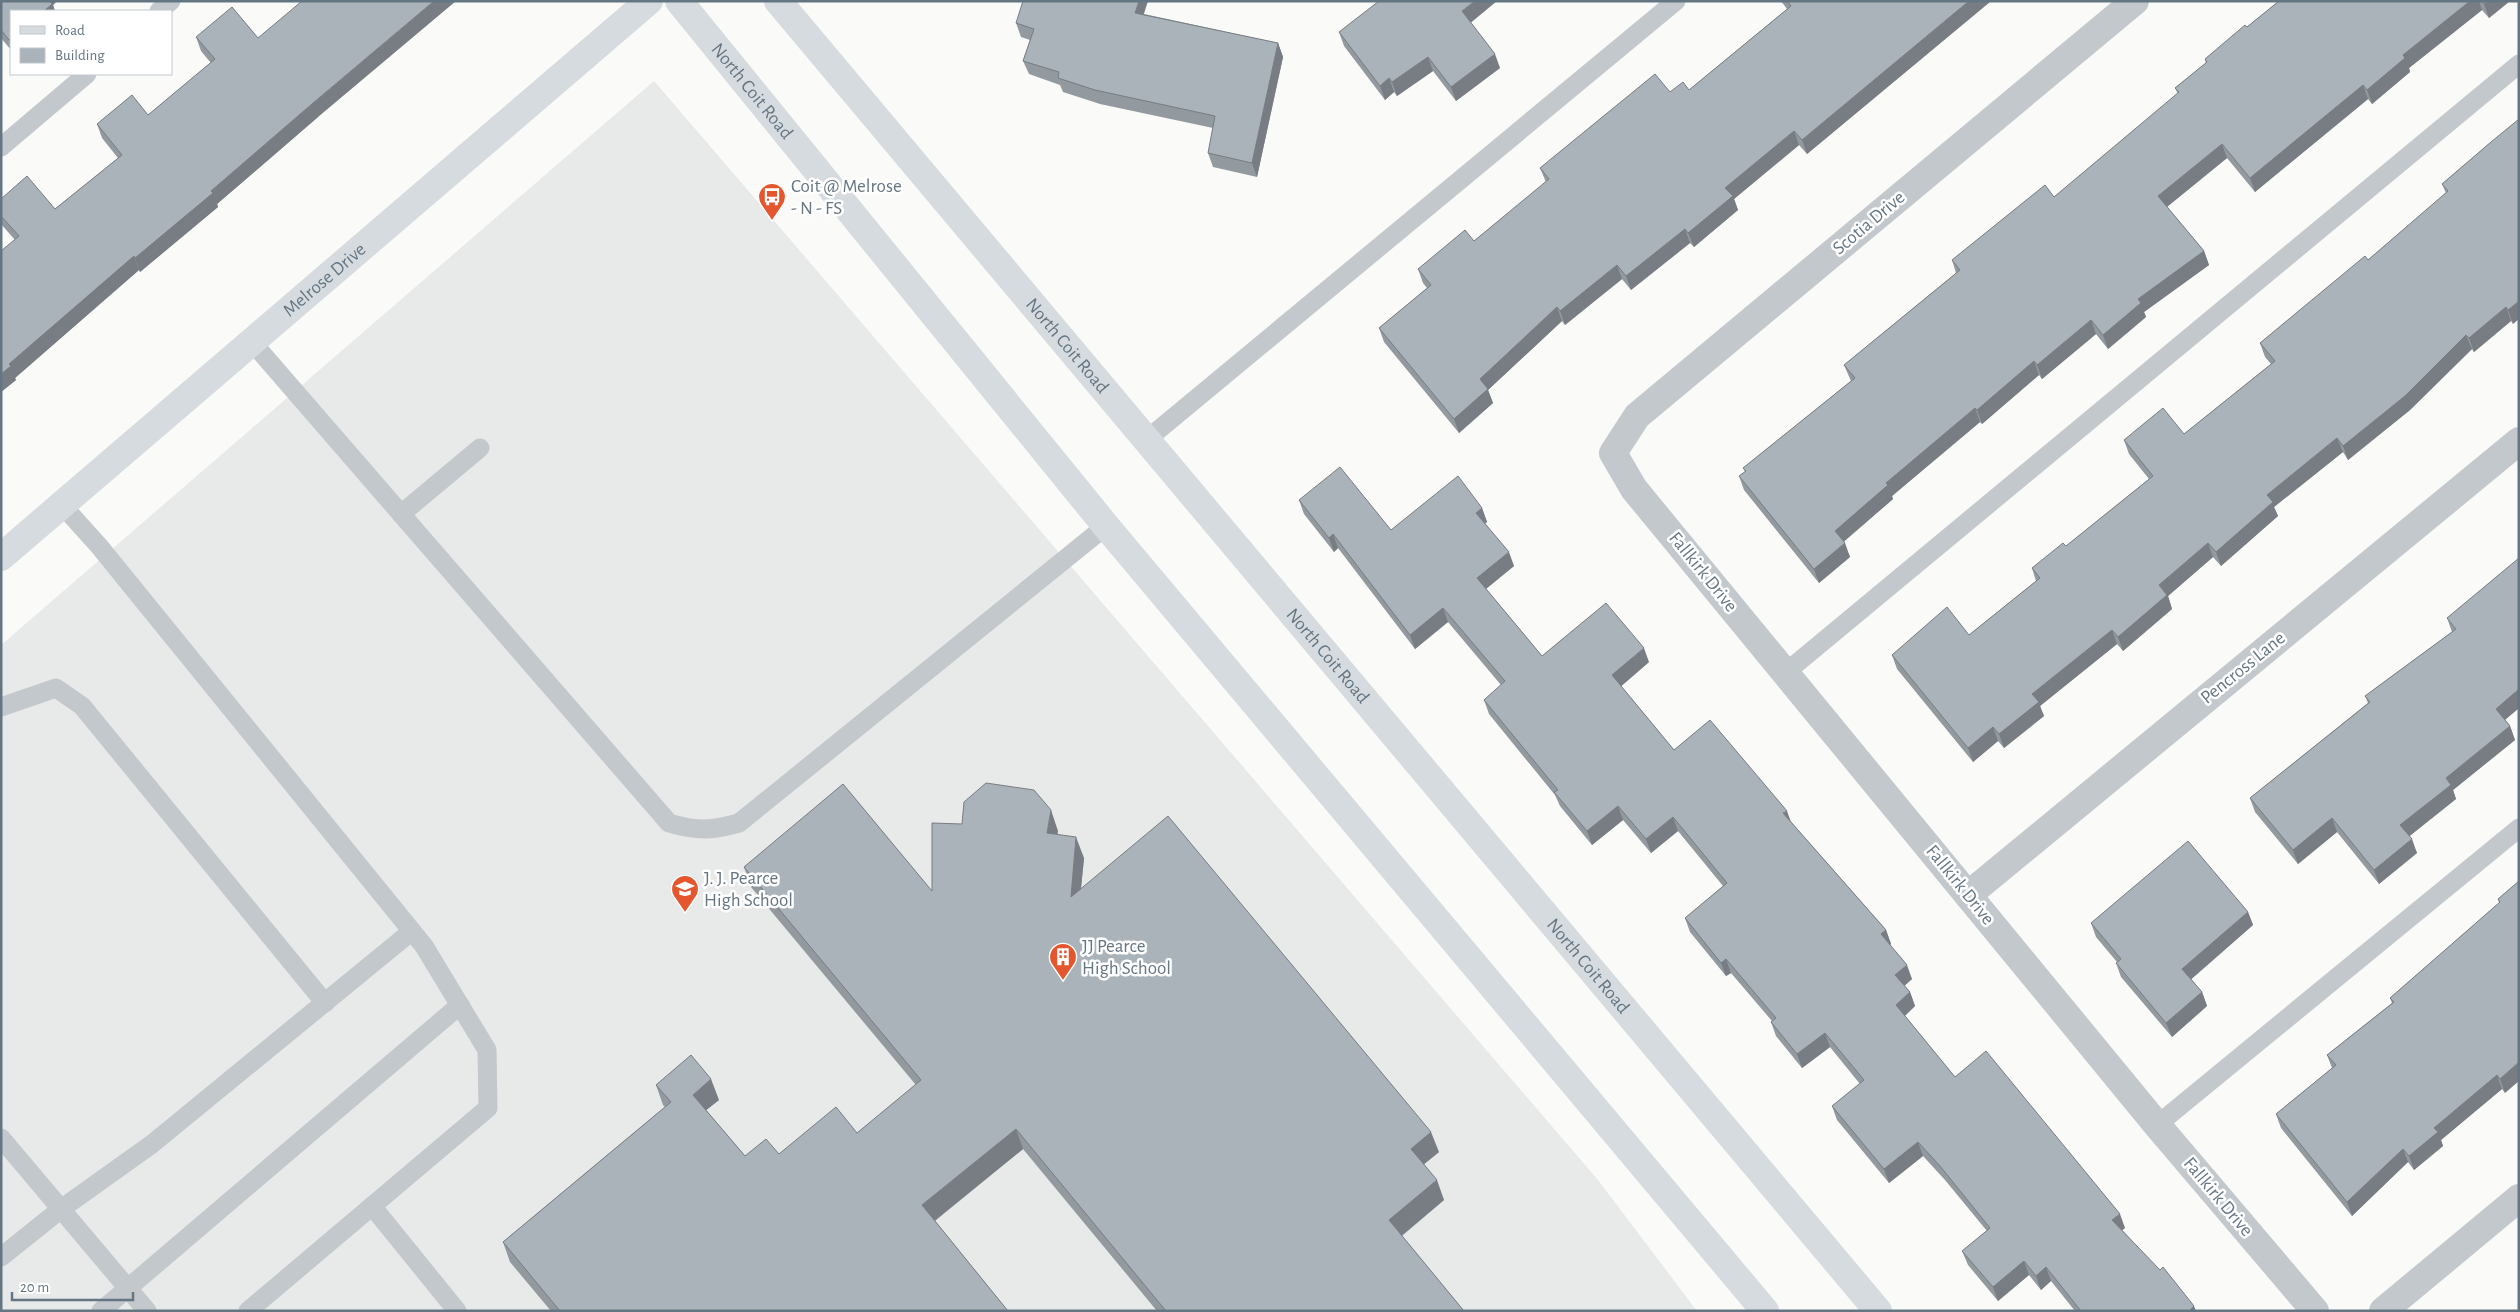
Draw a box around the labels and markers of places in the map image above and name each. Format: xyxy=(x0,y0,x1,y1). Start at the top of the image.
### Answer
place label: Coit @ Melrose - N - FS xyxy=(791,177,902,218)
bus stop icon: Coit @ Melrose - N - FS xyxy=(757,182,787,221)
place label: J. J. Pearce High School xyxy=(704,869,793,910)
school or university icon: J. J. Pearce High School xyxy=(670,874,700,913)
place label: JJ Pearce High School xyxy=(1082,937,1171,978)
building icon: JJ Pearce High School xyxy=(1048,942,1078,981)

